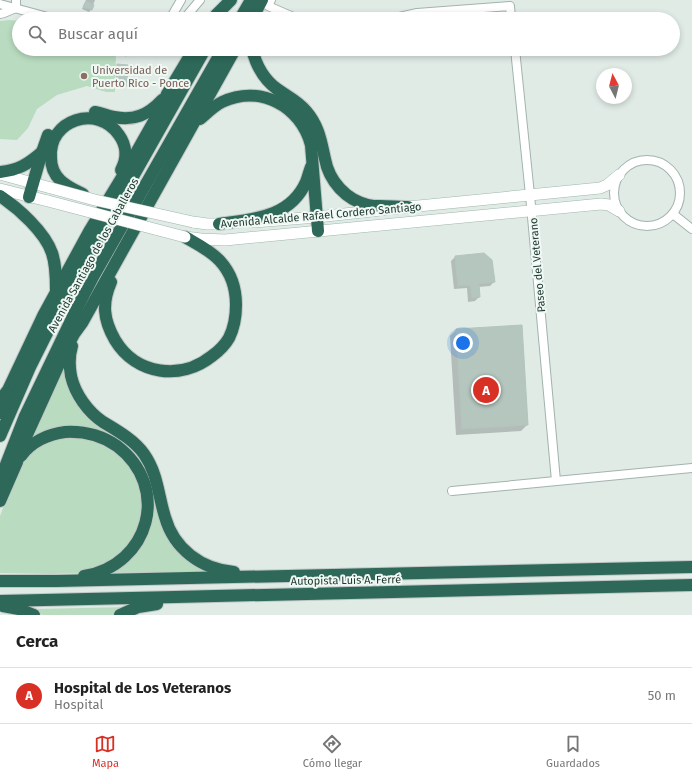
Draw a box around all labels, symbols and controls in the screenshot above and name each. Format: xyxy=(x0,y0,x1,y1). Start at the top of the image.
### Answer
search box xyxy=(12,12,680,56)
icon: search xyxy=(26,23,48,45)
text: Buscar aquí xyxy=(58,25,138,43)
place label: Universidad de Puerto Rico - Ponce xyxy=(92,64,189,90)
north arrow xyxy=(596,68,632,104)
marker: Universidad de Puerto Rico - Ponce xyxy=(79,71,89,81)
street label: Avenida Santiago de los Caballeros xyxy=(46,176,141,335)
street label: Avenida Alcalde Rafael Cordero Santiago xyxy=(220,200,422,231)
street label: Paseo del Veterano xyxy=(527,217,548,313)
your location xyxy=(453,333,473,353)
pin: A xyxy=(473,375,499,405)
street label: Autopista Luis A. Ferré xyxy=(291,573,401,588)
text: Cerca xyxy=(16,631,58,652)
text: Hospital de Los Veteranos xyxy=(54,679,231,697)
text: A xyxy=(25,688,33,703)
text: 50 m xyxy=(648,688,676,703)
text: Hospital xyxy=(54,697,103,712)
tab: Mapa xyxy=(92,733,119,770)
tab: Cómo llegar xyxy=(303,733,362,770)
tab: Guardados xyxy=(546,733,600,770)

